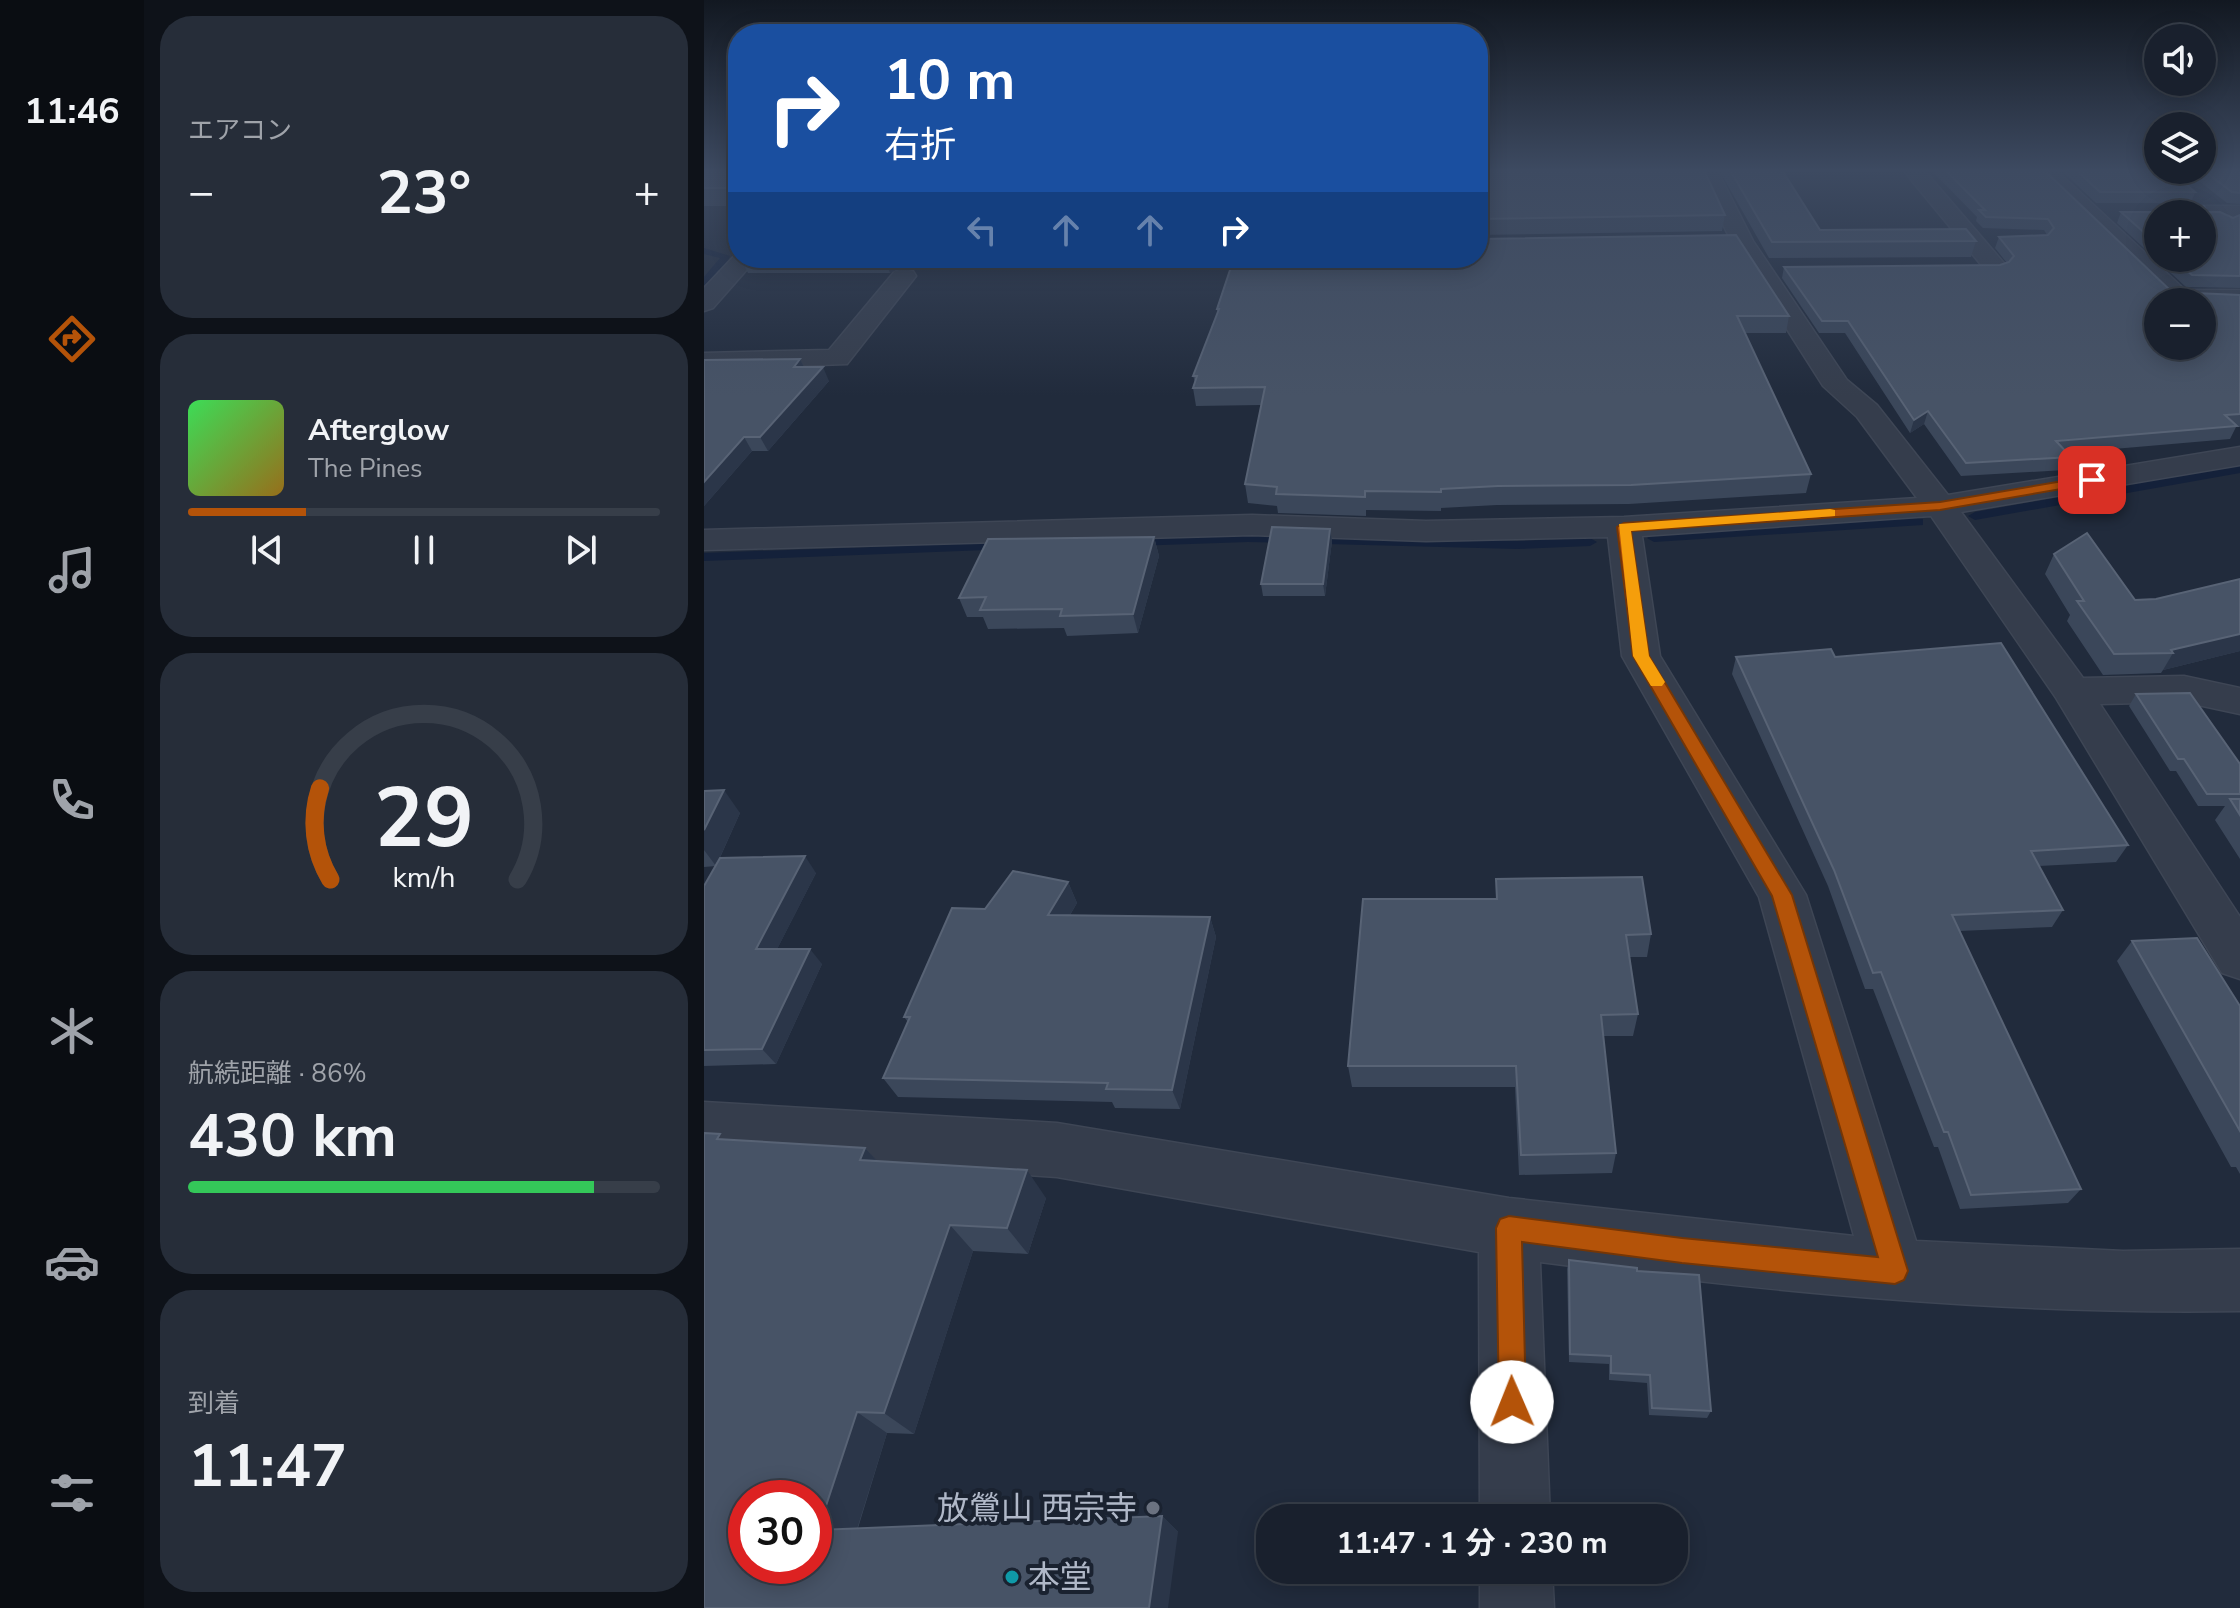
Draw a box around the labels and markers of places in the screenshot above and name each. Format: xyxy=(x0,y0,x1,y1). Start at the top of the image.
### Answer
pin xyxy=(2058,446,2126,514)
place label: 放鶯山 西宗寺 xyxy=(937,1487,1137,1530)
marker: 放鶯山 西宗寺 xyxy=(1144,1499,1162,1517)
place label: 本堂 xyxy=(1028,1556,1092,1599)
marker: 本堂 xyxy=(1003,1568,1021,1586)

